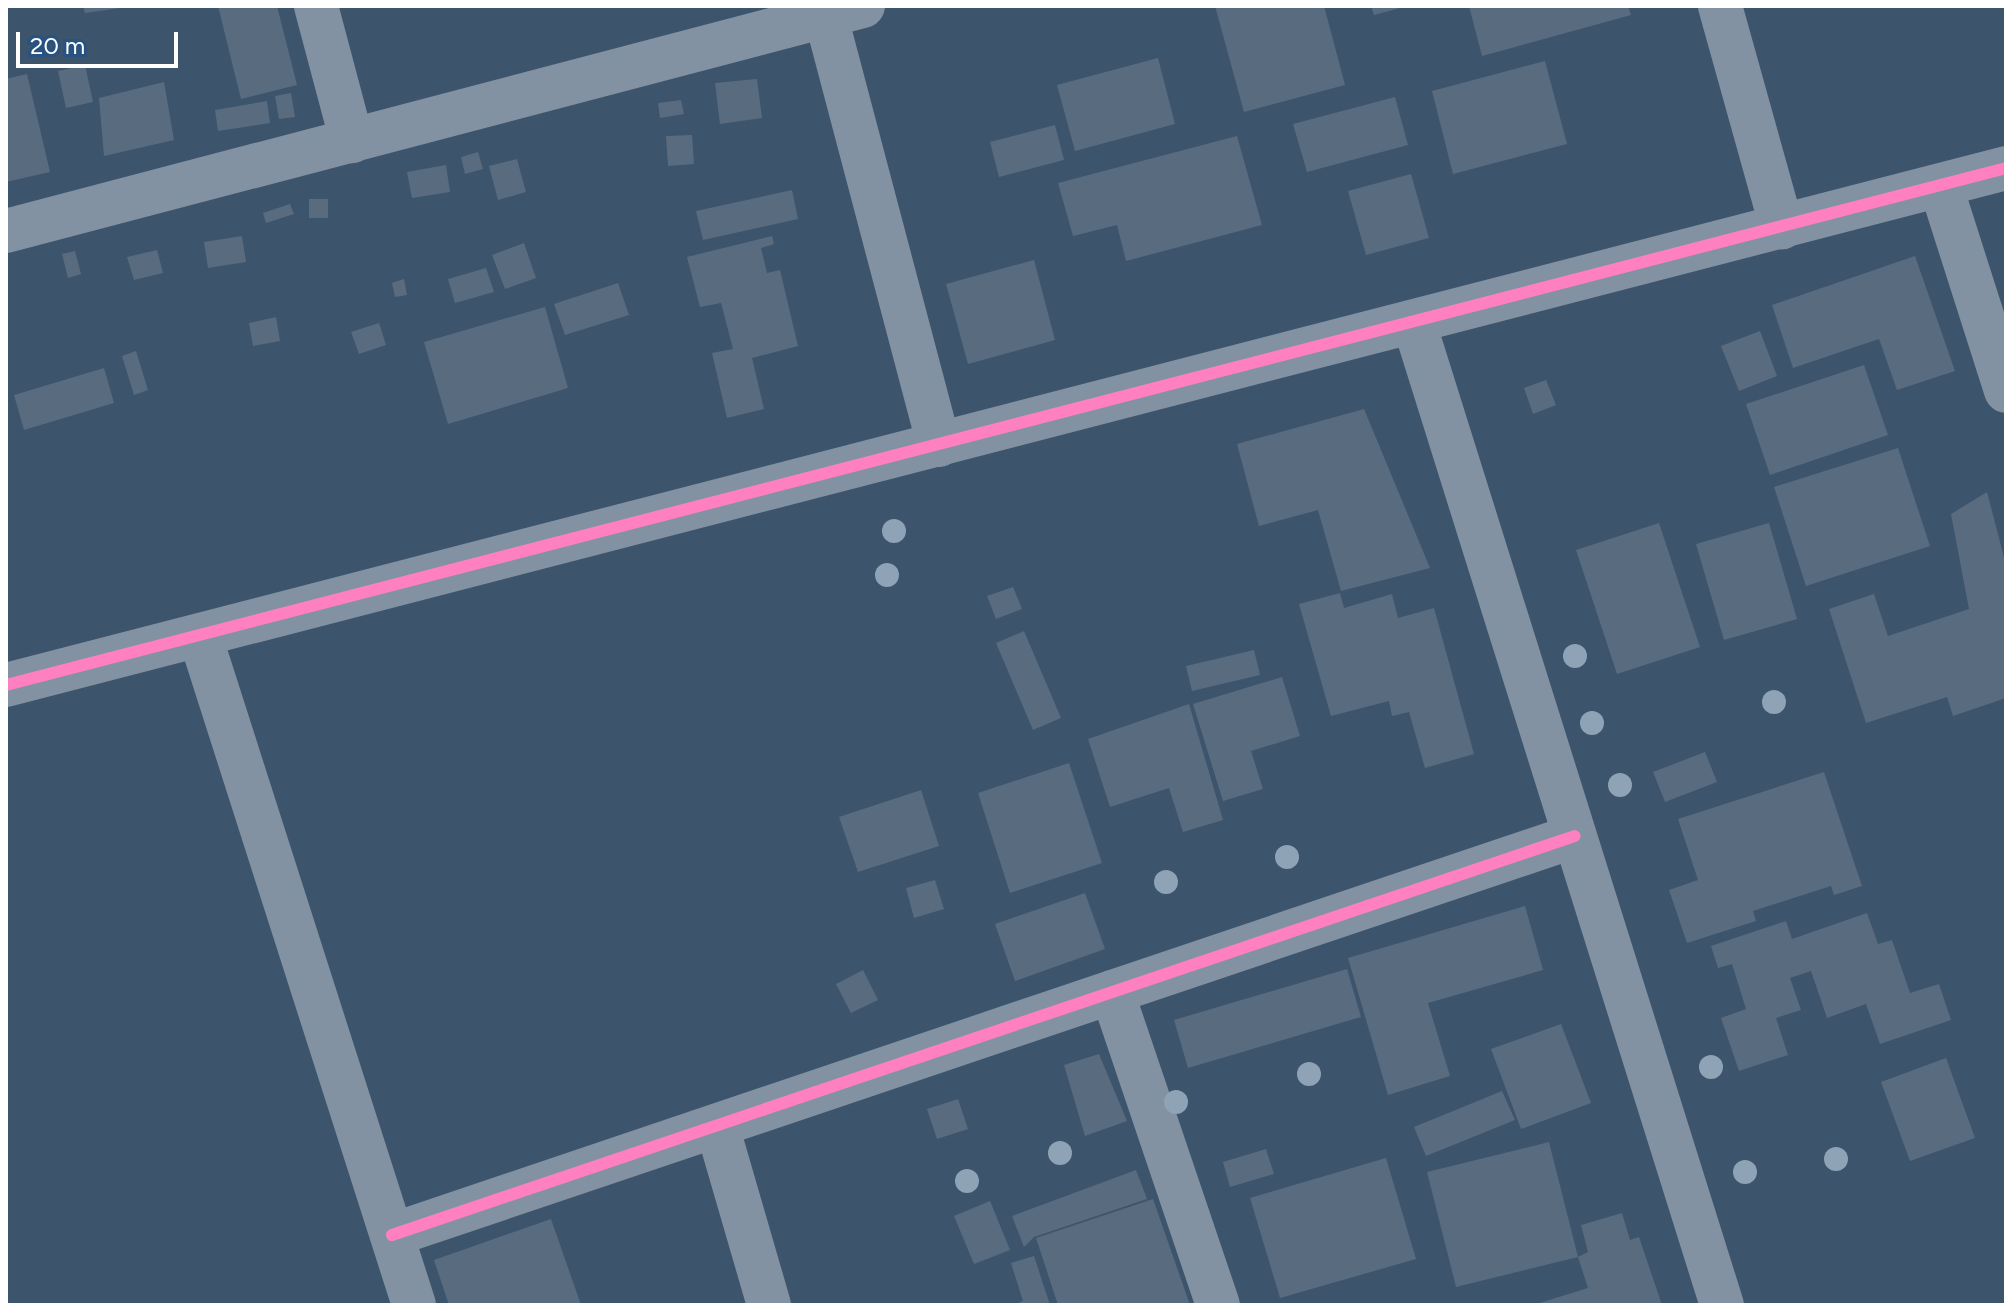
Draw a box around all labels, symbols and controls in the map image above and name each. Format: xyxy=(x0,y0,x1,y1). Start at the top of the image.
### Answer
scale bar xyxy=(20,16,182,66)
text: 20 m xyxy=(30,31,85,60)

